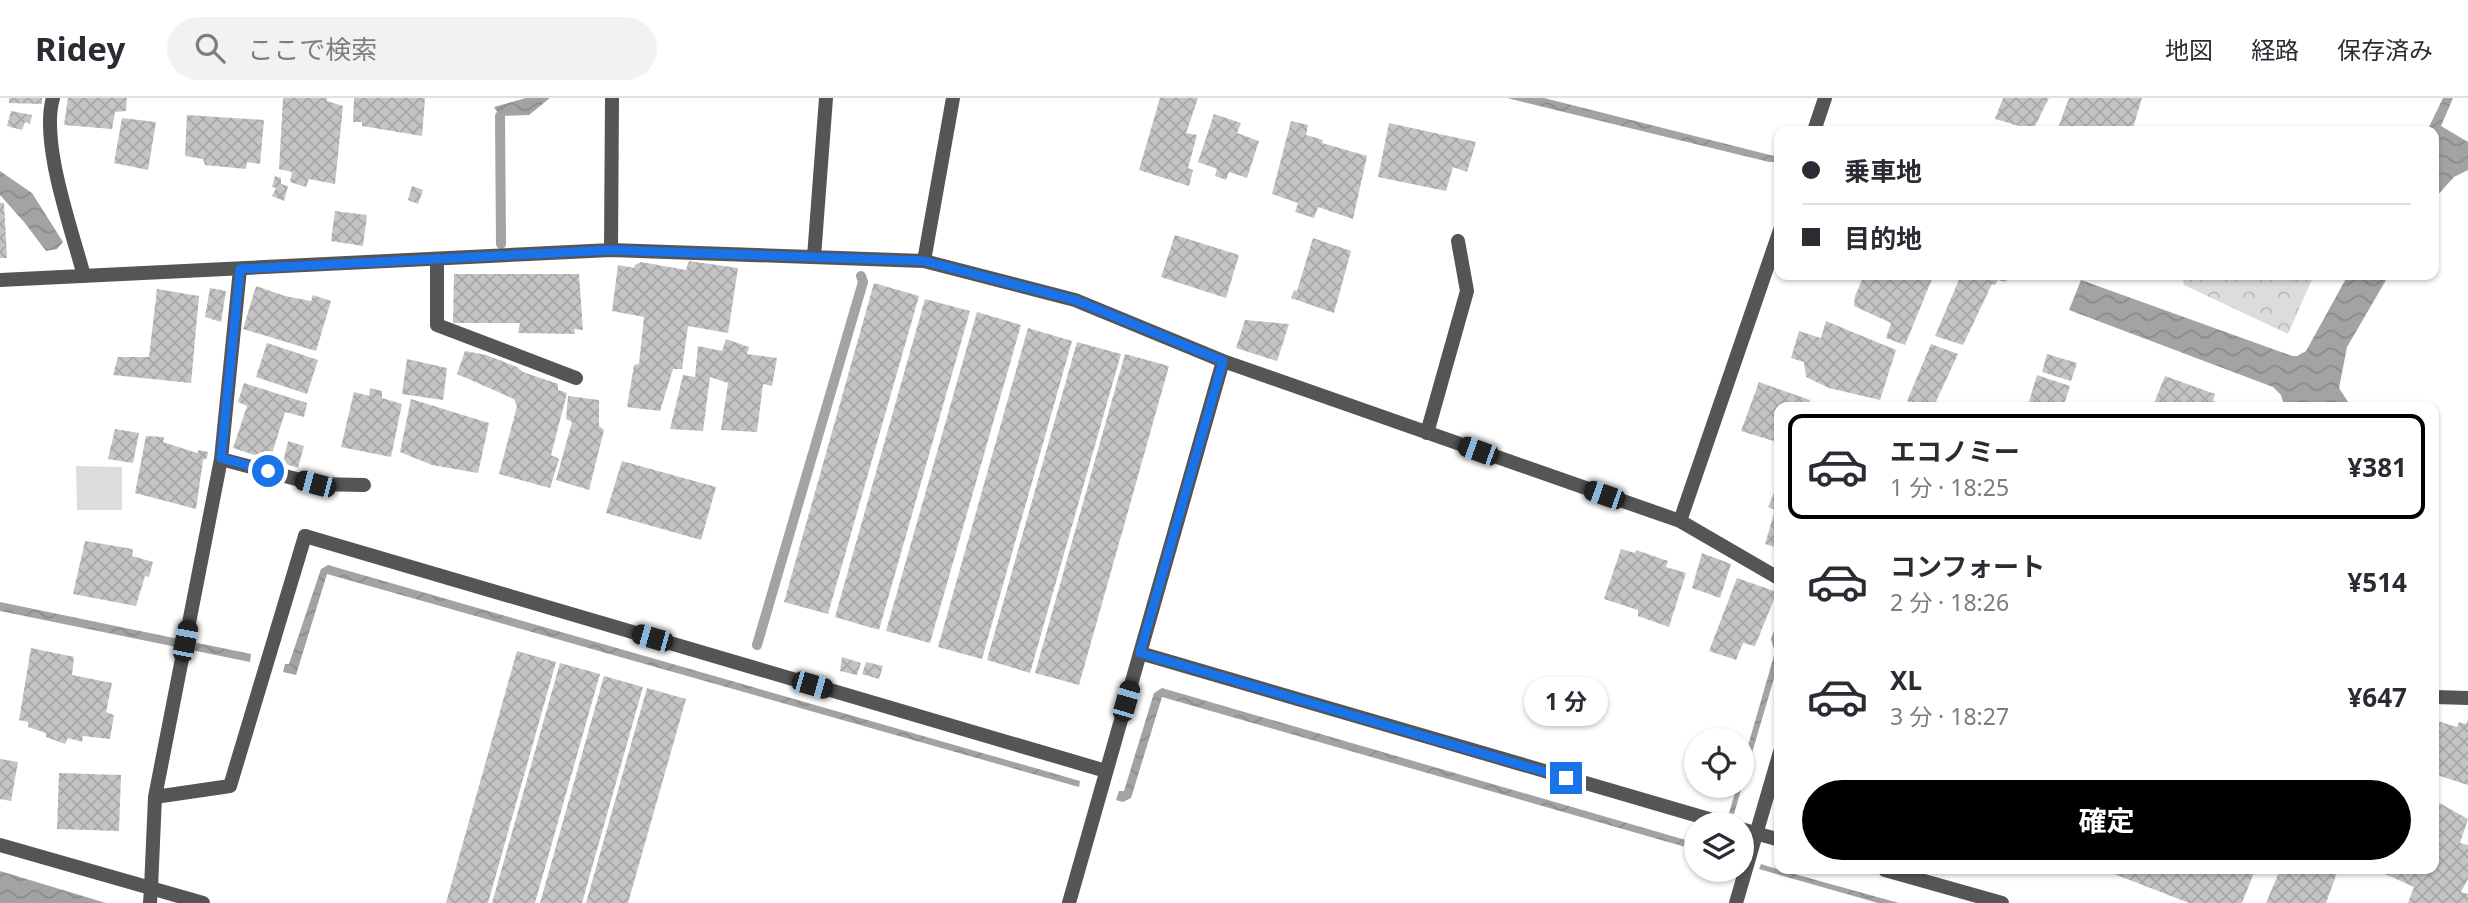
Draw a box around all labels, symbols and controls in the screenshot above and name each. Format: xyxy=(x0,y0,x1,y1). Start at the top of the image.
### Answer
search box xyxy=(167,17,657,80)
text: Ridey xyxy=(35,26,125,71)
icon: search xyxy=(191,29,229,67)
text: ここで検索 xyxy=(247,31,377,67)
text: 地図 xyxy=(2165,33,2213,66)
text: 経路 xyxy=(2251,33,2299,66)
text: 保存済み xyxy=(2337,33,2433,66)
text: 乗車地 xyxy=(1844,153,1922,189)
text: 目的地 xyxy=(1844,220,1922,256)
text: エコノミー xyxy=(1890,433,2020,469)
car xyxy=(1455,434,1502,468)
icon: car xyxy=(1806,435,1869,498)
text: ¥381 xyxy=(2348,449,2407,485)
route start xyxy=(252,455,284,487)
car xyxy=(292,468,339,500)
text: 1 分 · 18:25 xyxy=(1890,471,2009,503)
car xyxy=(1581,478,1628,512)
text: コンフォート xyxy=(1890,548,2045,584)
icon: car xyxy=(1806,550,1869,613)
text: ¥514 xyxy=(2348,564,2407,600)
text: 2 分 · 18:26 xyxy=(1890,586,2009,618)
car xyxy=(171,618,200,664)
car xyxy=(629,622,676,654)
text: XL xyxy=(1890,662,1922,698)
icon: car xyxy=(1806,665,1869,728)
car xyxy=(789,669,836,701)
callout: 1 分 xyxy=(1524,676,1608,726)
car xyxy=(1111,678,1142,724)
text: ¥647 xyxy=(2348,679,2407,715)
text: 1 分 xyxy=(1545,685,1587,717)
text: 3 分 · 18:27 xyxy=(1890,700,2009,732)
map controls xyxy=(1684,728,1754,882)
button: locate xyxy=(1684,728,1754,798)
route end xyxy=(1550,762,1582,794)
button: 確定 xyxy=(1802,780,2411,860)
button: layers xyxy=(1684,812,1754,882)

